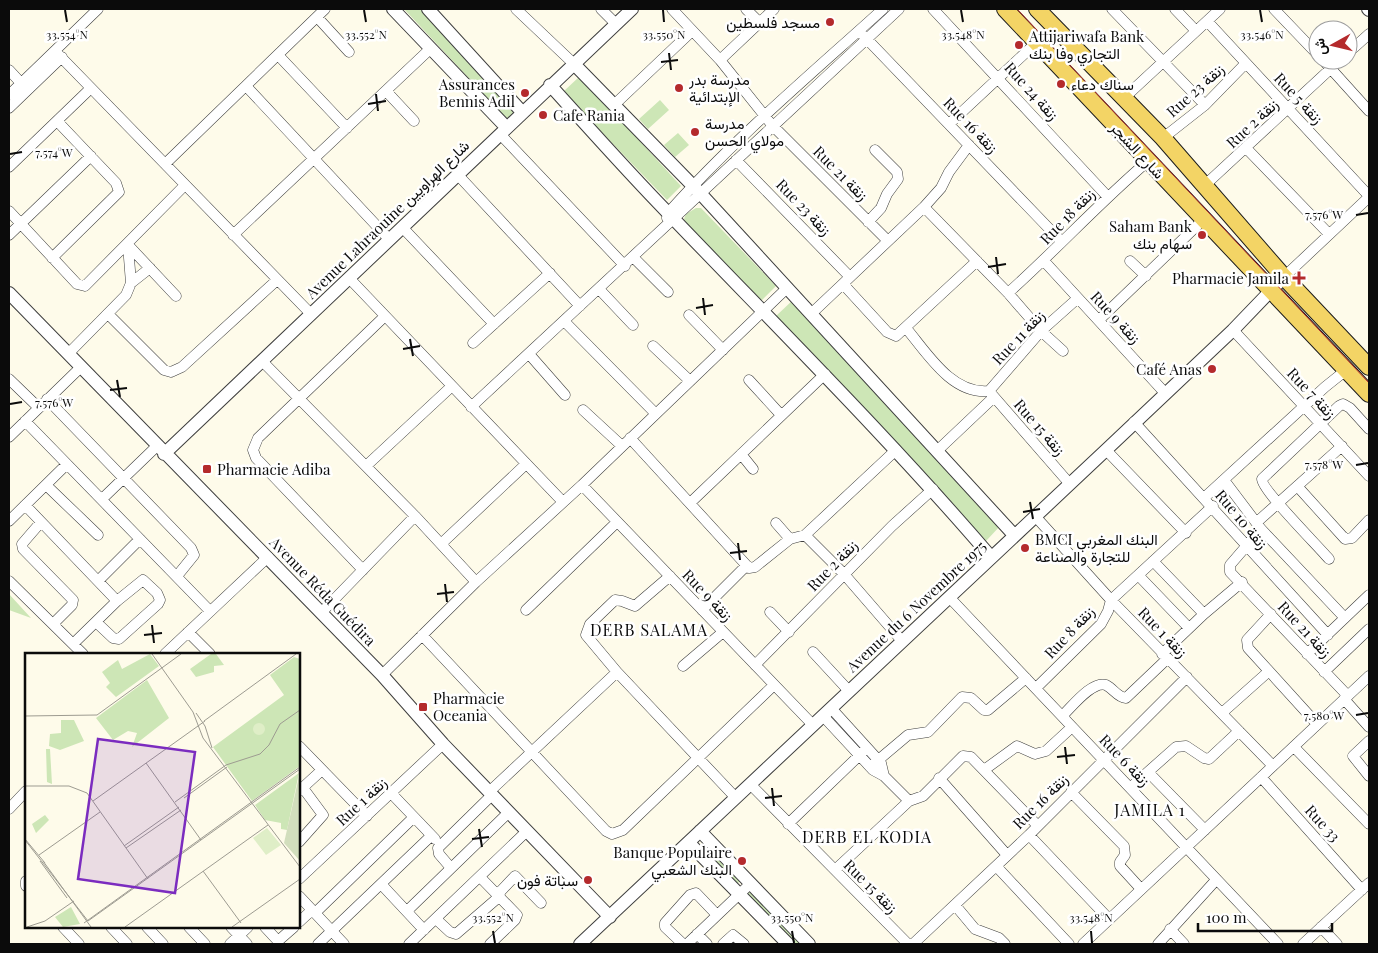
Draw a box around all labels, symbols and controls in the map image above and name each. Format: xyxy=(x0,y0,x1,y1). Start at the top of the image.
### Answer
place label: مسجد فلسطين xyxy=(726,12,820,33)
marker: مسجد فلسطين xyxy=(824,16,836,28)
north arrow xyxy=(1308,20,1358,70)
text: 33.554°N xyxy=(46,26,88,42)
text: 33.552°N xyxy=(345,26,387,42)
text: 33.550°N xyxy=(642,26,686,42)
text: 33.548°N xyxy=(941,26,985,42)
place label: Attijariwafa Bank التجاري وفا بنك xyxy=(1028,26,1145,67)
text: 33.546°N xyxy=(1240,26,1284,42)
text: ش xyxy=(1309,37,1330,57)
marker: Attijariwafa Bank التجاري وفا بنك xyxy=(1013,39,1025,51)
street label: Rue 24 زنقة xyxy=(1001,58,1063,124)
street label: Rue 23 زنقة xyxy=(1162,59,1228,121)
street label: Rue 5 زنقة xyxy=(1270,68,1328,128)
place label: مدرسة بدر الإبتدائية xyxy=(688,69,750,107)
place label: Assurances Bennis Adil xyxy=(438,74,515,111)
place label: سناك دعاء xyxy=(1071,74,1134,94)
marker: سناك دعاء xyxy=(1055,78,1067,90)
marker: مدرسة بدر الإبتدائية xyxy=(673,82,685,94)
marker: Assurances Bennis Adil xyxy=(519,87,531,99)
street label: Rue 16 زنقة xyxy=(939,93,1003,157)
street label: Rue 2 زنقة xyxy=(1222,94,1282,152)
place label: Cafe Rania xyxy=(553,105,625,125)
marker: Cafe Rania xyxy=(537,109,549,121)
place label: مدرسة مولاي الحسن xyxy=(705,113,784,154)
street label: شارع الشجر xyxy=(1105,117,1169,184)
marker: مدرسة مولاي الحسن xyxy=(689,126,701,138)
street label: Avenue Lahraouine شارع الهراويين xyxy=(300,135,475,305)
street label: Rue 21 زنقة xyxy=(809,141,873,205)
text: 7.574°W xyxy=(35,144,73,160)
street label: Rue 23 زنقة xyxy=(772,174,836,240)
street label: Rue 18 زنقة xyxy=(1035,184,1099,248)
text: 7.576°W xyxy=(1305,206,1343,222)
place label: Saham Bank سهام بنك xyxy=(1109,216,1193,254)
marker: Saham Bank سهام بنك xyxy=(1196,229,1208,241)
place label: Pharmacie Jamila xyxy=(1172,268,1290,288)
marker: Pharmacie Jamila xyxy=(1293,272,1305,284)
street label: Rue 9 زنقة xyxy=(1087,286,1145,348)
street label: Rue 11 زنقة xyxy=(987,305,1049,369)
place label: Café Anas xyxy=(1136,359,1202,379)
marker: Café Anas xyxy=(1206,363,1218,375)
street label: Rue 7 زنقة xyxy=(1283,363,1341,423)
text: 7.576°W xyxy=(35,394,73,410)
street label: Rue 15 زنقة xyxy=(1010,395,1070,459)
text: 7.578°W xyxy=(1305,456,1343,472)
place label: Pharmacie Adiba xyxy=(217,459,331,479)
marker: Pharmacie Adiba xyxy=(201,463,213,475)
street label: Rue 10 زنقة xyxy=(1211,485,1273,553)
place label: BMCI البنك المغربي للتجارة والصناعة xyxy=(1035,529,1158,566)
street label: Avenue Réda Guédira xyxy=(265,531,381,650)
street label: Rue 2 زنقة xyxy=(802,535,862,595)
street label: Avenue du 6 Novembre 1975 xyxy=(841,536,990,677)
marker: BMCI البنك المغربي للتجارة والصناعة xyxy=(1019,542,1031,554)
street label: Rue 9 زنقة xyxy=(678,565,738,625)
street label: Rue 21 زنقة xyxy=(1274,597,1336,661)
street label: Rue 8 زنقة xyxy=(1040,601,1098,663)
street label: Rue 1 زنقة xyxy=(1134,603,1192,661)
district label: DERB SALAMA xyxy=(590,619,708,640)
inset map xyxy=(25,653,300,928)
place label: Pharmacie Oceania xyxy=(433,688,505,725)
marker: Pharmacie Oceania xyxy=(417,701,429,713)
text: 7.580°W xyxy=(1304,707,1344,723)
street label: Rue 6 زنقة xyxy=(1095,730,1155,790)
street label: Rue 16 زنقة xyxy=(1008,769,1072,833)
street label: Rue 1 زنقة xyxy=(331,772,391,830)
district label: JAMILA 1 xyxy=(1113,799,1186,820)
street label: Rue 33 xyxy=(1301,800,1345,846)
district label: DERB EL KODIA xyxy=(802,826,932,847)
place label: Banque Populaire البنك الشعبي xyxy=(613,842,732,883)
marker: Banque Populaire البنك الشعبي xyxy=(736,855,748,867)
street label: Rue 15 زنقة xyxy=(840,855,902,917)
place label: سباتة فون xyxy=(517,870,578,890)
marker: سباتة فون xyxy=(582,874,594,886)
scale bar xyxy=(1198,900,1332,932)
text: 100 m xyxy=(1206,907,1247,927)
text: 33.552°N xyxy=(472,909,514,925)
text: 33.550°N xyxy=(770,909,814,925)
text: 33.548°N xyxy=(1069,909,1113,925)

